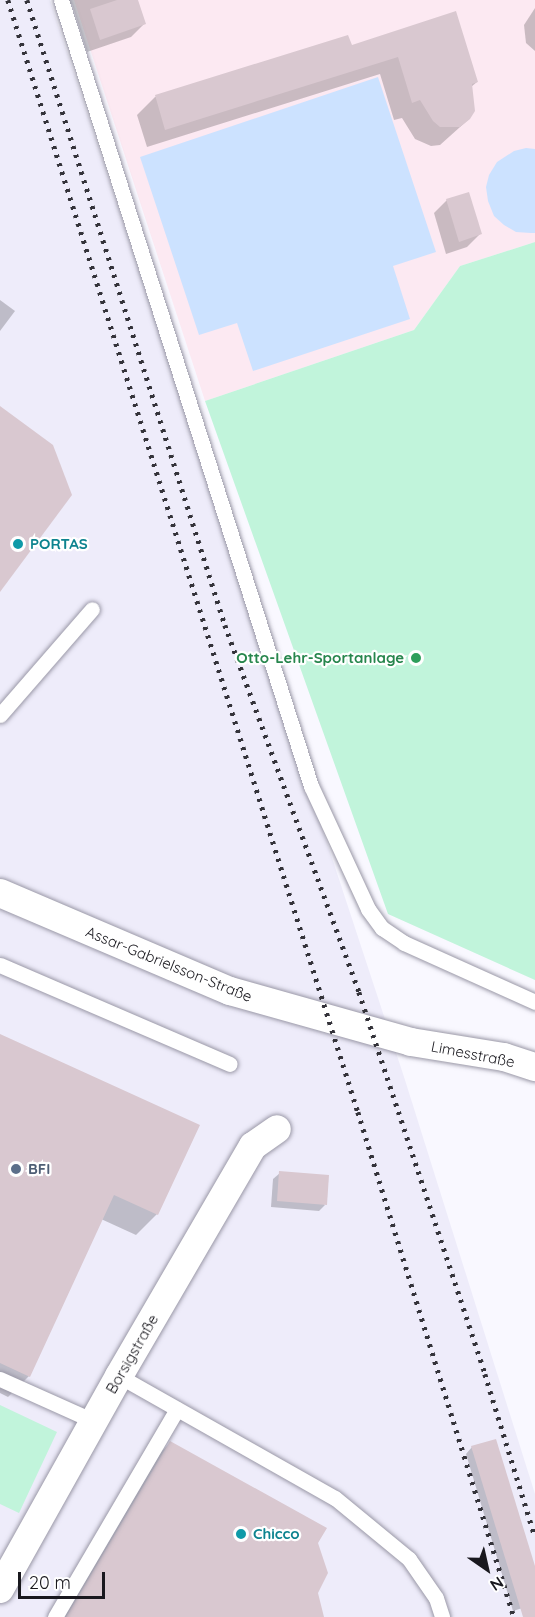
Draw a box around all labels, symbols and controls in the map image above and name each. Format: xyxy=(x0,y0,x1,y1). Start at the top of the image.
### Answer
place label: PORTAS xyxy=(30,535,88,553)
marker: PORTAS xyxy=(11,537,25,551)
place label: Otto-Lehr-Sportanlage xyxy=(236,649,404,667)
marker: Otto-Lehr-Sportanlage xyxy=(409,651,423,665)
street label: Assar-Gabrielsson-Straße xyxy=(83,922,255,1006)
street label: Limesstraße xyxy=(430,1037,516,1071)
place label: BFI xyxy=(28,1160,50,1178)
marker: BFI xyxy=(9,1162,23,1176)
street label: Borsigstraße xyxy=(102,1311,162,1397)
place label: Chicco xyxy=(253,1525,300,1543)
marker: Chicco xyxy=(234,1527,248,1541)
north arrow xyxy=(457,1539,517,1599)
scale bar xyxy=(21,1560,108,1598)
text: 20 m xyxy=(29,1571,71,1594)
text: N xyxy=(487,1572,508,1595)

